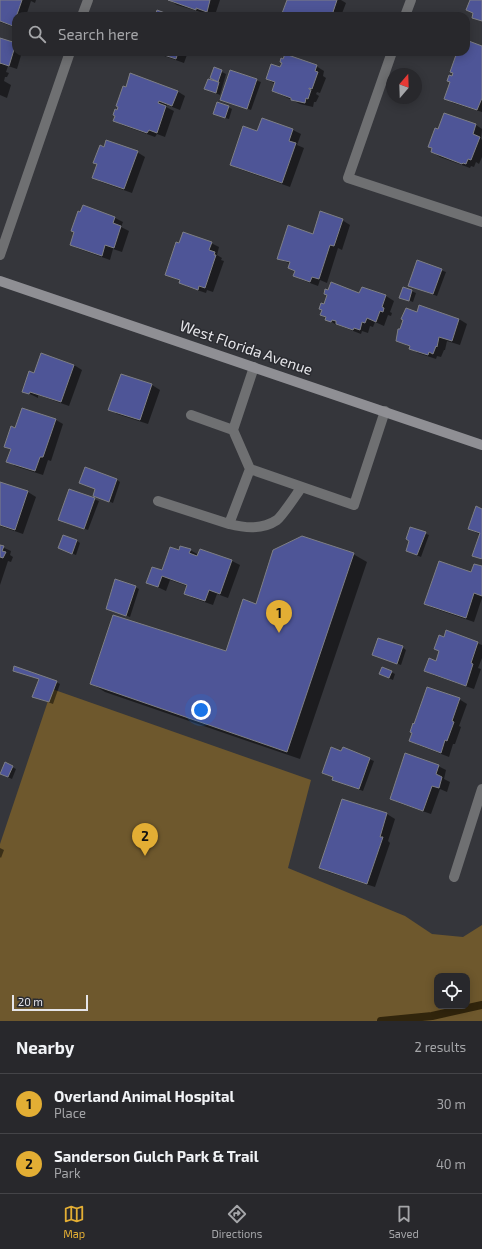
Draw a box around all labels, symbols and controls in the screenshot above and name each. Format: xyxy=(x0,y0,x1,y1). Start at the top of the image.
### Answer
search box xyxy=(12,12,470,56)
icon: search xyxy=(26,23,48,45)
text: Search here xyxy=(58,25,139,43)
north arrow xyxy=(386,68,422,104)
street label: West Florida Avenue xyxy=(177,316,315,378)
pin: 1 xyxy=(266,600,292,633)
your location xyxy=(191,700,211,720)
pin: 2 xyxy=(132,823,158,856)
map controls xyxy=(434,973,470,1009)
button: locate xyxy=(434,973,470,1009)
scale bar xyxy=(12,993,88,1012)
text: 20 m xyxy=(18,995,43,1008)
text: Nearby xyxy=(16,1037,74,1057)
text: 2 results xyxy=(414,1039,466,1055)
text: Overland Animal Hospital xyxy=(54,1087,234,1105)
text: 1 xyxy=(26,1096,32,1112)
text: 30 m xyxy=(437,1096,466,1112)
text: Place xyxy=(54,1105,86,1121)
text: Sanderson Gulch Park & Trail xyxy=(54,1147,259,1165)
text: 2 xyxy=(25,1156,33,1172)
text: 40 m xyxy=(436,1156,466,1172)
text: Park xyxy=(54,1165,81,1181)
tab: Map xyxy=(63,1203,85,1240)
tab: Directions xyxy=(212,1203,262,1240)
tab: Saved xyxy=(389,1203,419,1240)

